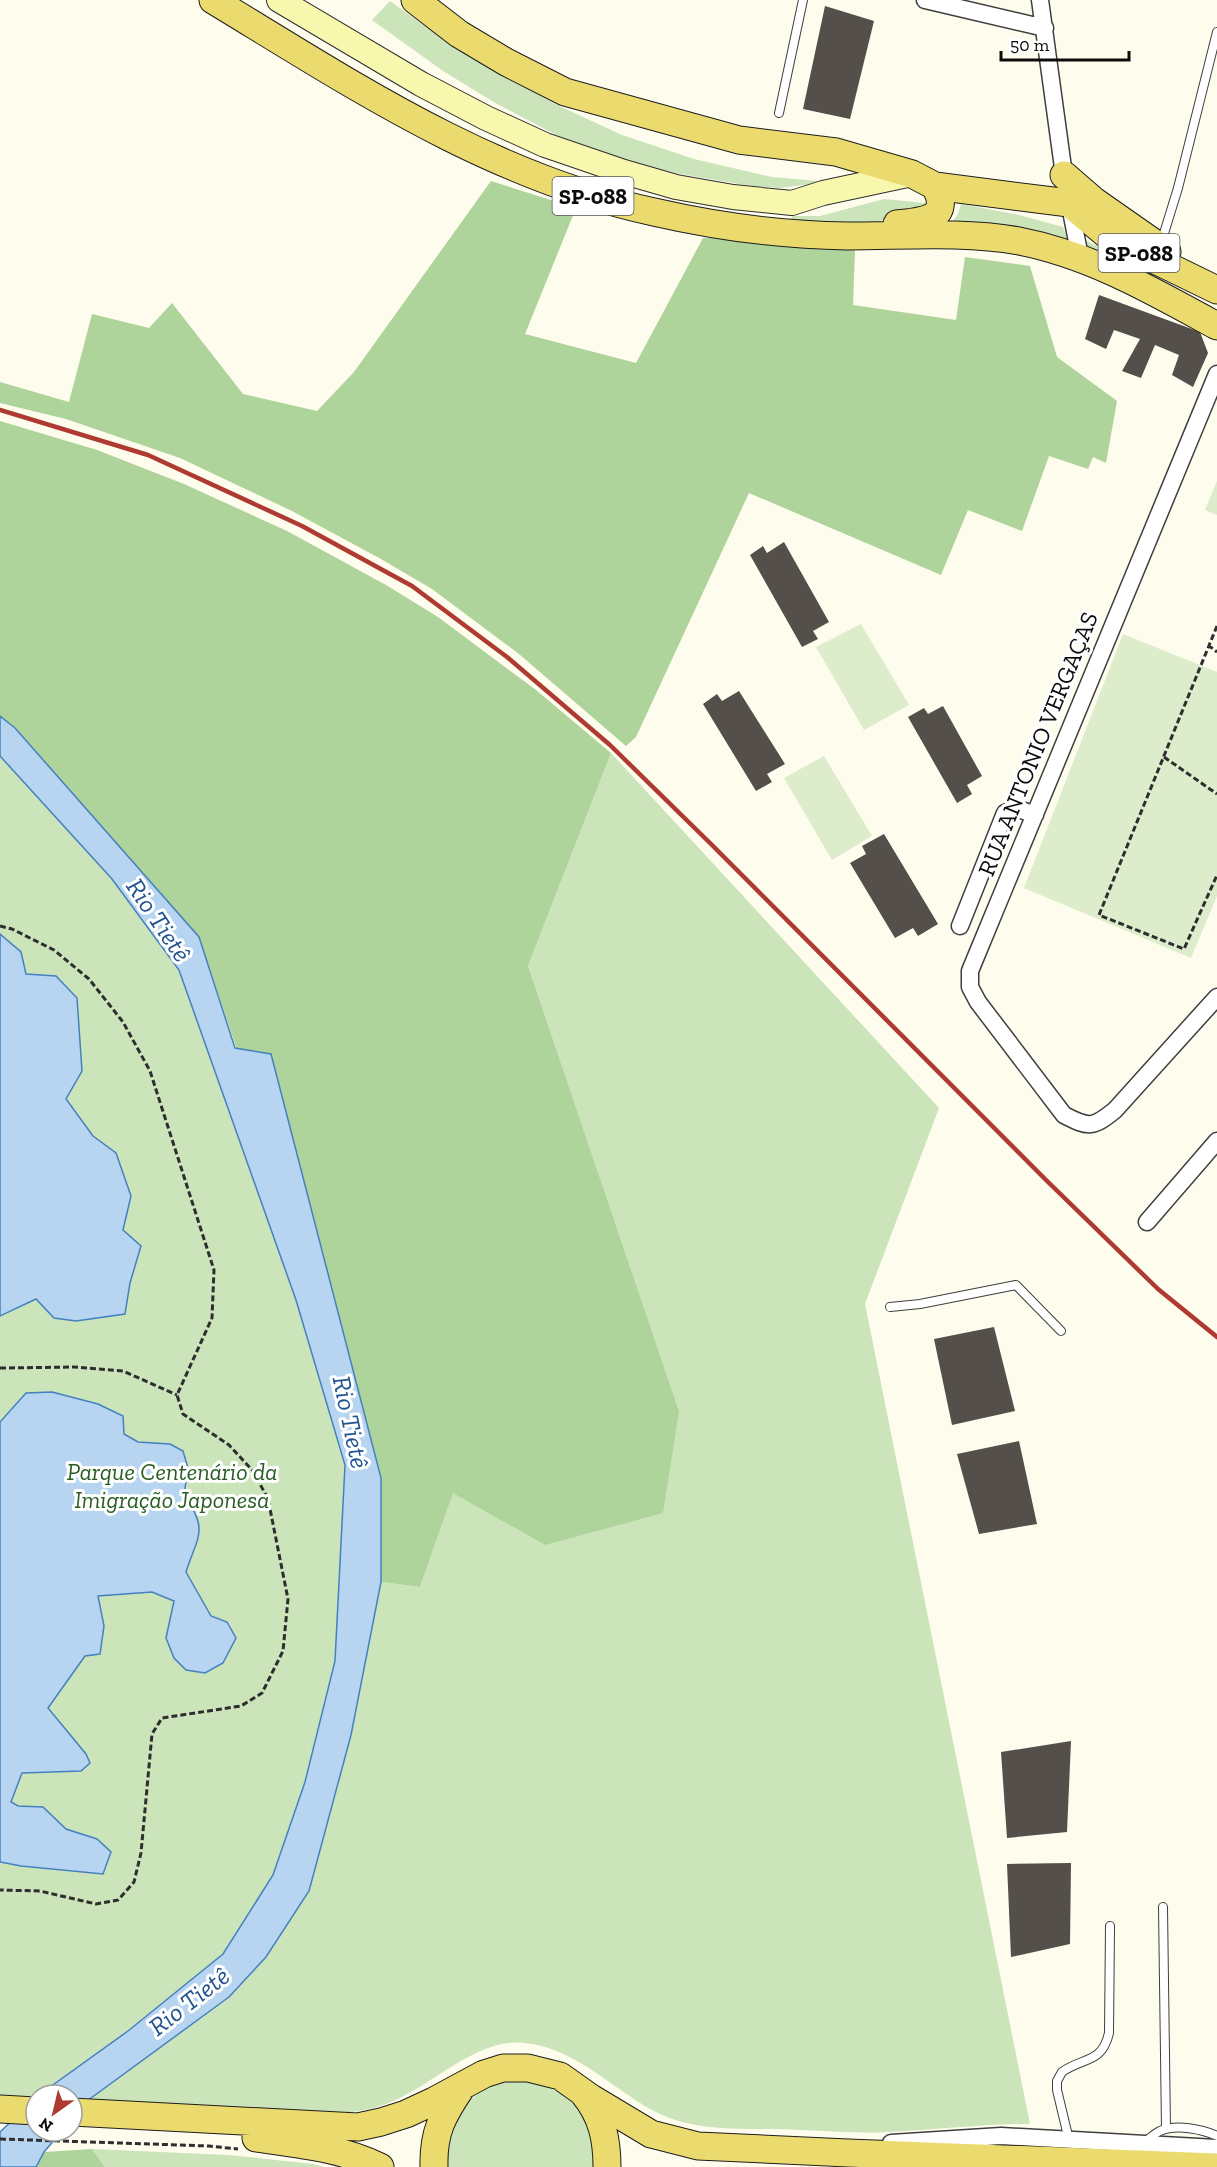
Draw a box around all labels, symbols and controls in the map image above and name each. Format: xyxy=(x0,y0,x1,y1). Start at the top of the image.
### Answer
scale bar xyxy=(1001,24,1128,62)
text: 50 m xyxy=(1010,34,1050,56)
road number: SP-088 xyxy=(552,177,634,215)
road number: SP-088 xyxy=(1098,234,1180,272)
street label: RUA ANTONIO VERGAÇAS xyxy=(971,608,1104,880)
water label: Rio Tietê xyxy=(119,872,199,968)
water label: Rio Tietê xyxy=(326,1373,376,1471)
park label: Parque Centenário da Imigração Japonesa xyxy=(67,1457,277,1514)
water label: Rio Tietê xyxy=(142,1959,236,2043)
north arrow xyxy=(24,2083,84,2143)
text: N xyxy=(36,2114,56,2136)

